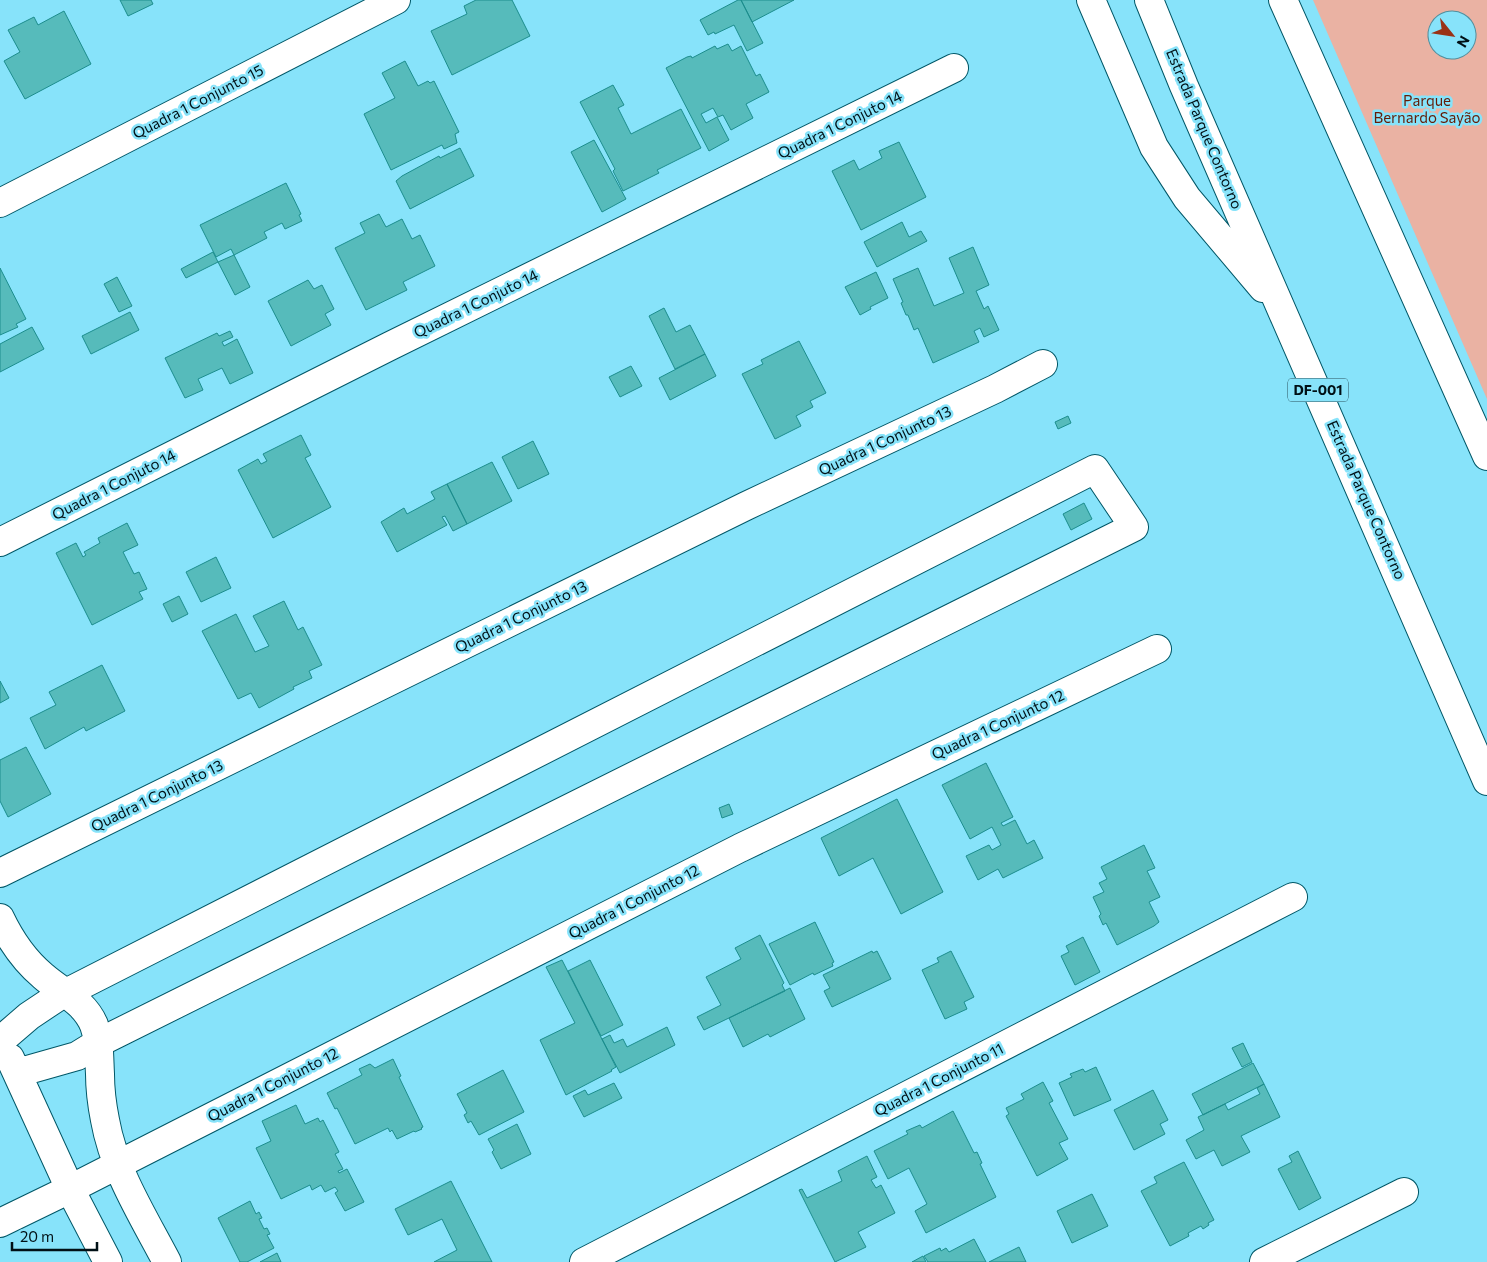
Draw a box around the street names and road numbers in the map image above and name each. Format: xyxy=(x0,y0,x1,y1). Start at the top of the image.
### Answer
street label: Estrada Parque Contorno xyxy=(1163,46,1247,211)
street label: Quadra 1 Conjunto 15 xyxy=(129,60,266,142)
street label: Quadra 1 Conjuto 14 xyxy=(774,86,905,162)
street label: Quadra 1 Conjuto 14 xyxy=(410,265,541,341)
road number: DF-001 xyxy=(1288,378,1348,402)
street label: Quadra 1 Conjunto 13 xyxy=(815,401,954,479)
street label: Estrada Parque Contorno xyxy=(1324,417,1410,582)
street label: Quadra 1 Conjuto 14 xyxy=(49,445,178,523)
street label: Quadra 1 Conjunto 13 xyxy=(452,576,589,656)
street label: Quadra 1 Conjunto 12 xyxy=(928,685,1067,763)
street label: Quadra 1 Conjunto 13 xyxy=(88,755,225,835)
street label: Quadra 1 Conjunto 12 xyxy=(565,860,702,942)
street label: Quadra 1 Conjunto 11 xyxy=(871,1039,1006,1119)
street label: Quadra 1 Conjunto 12 xyxy=(204,1043,341,1125)

